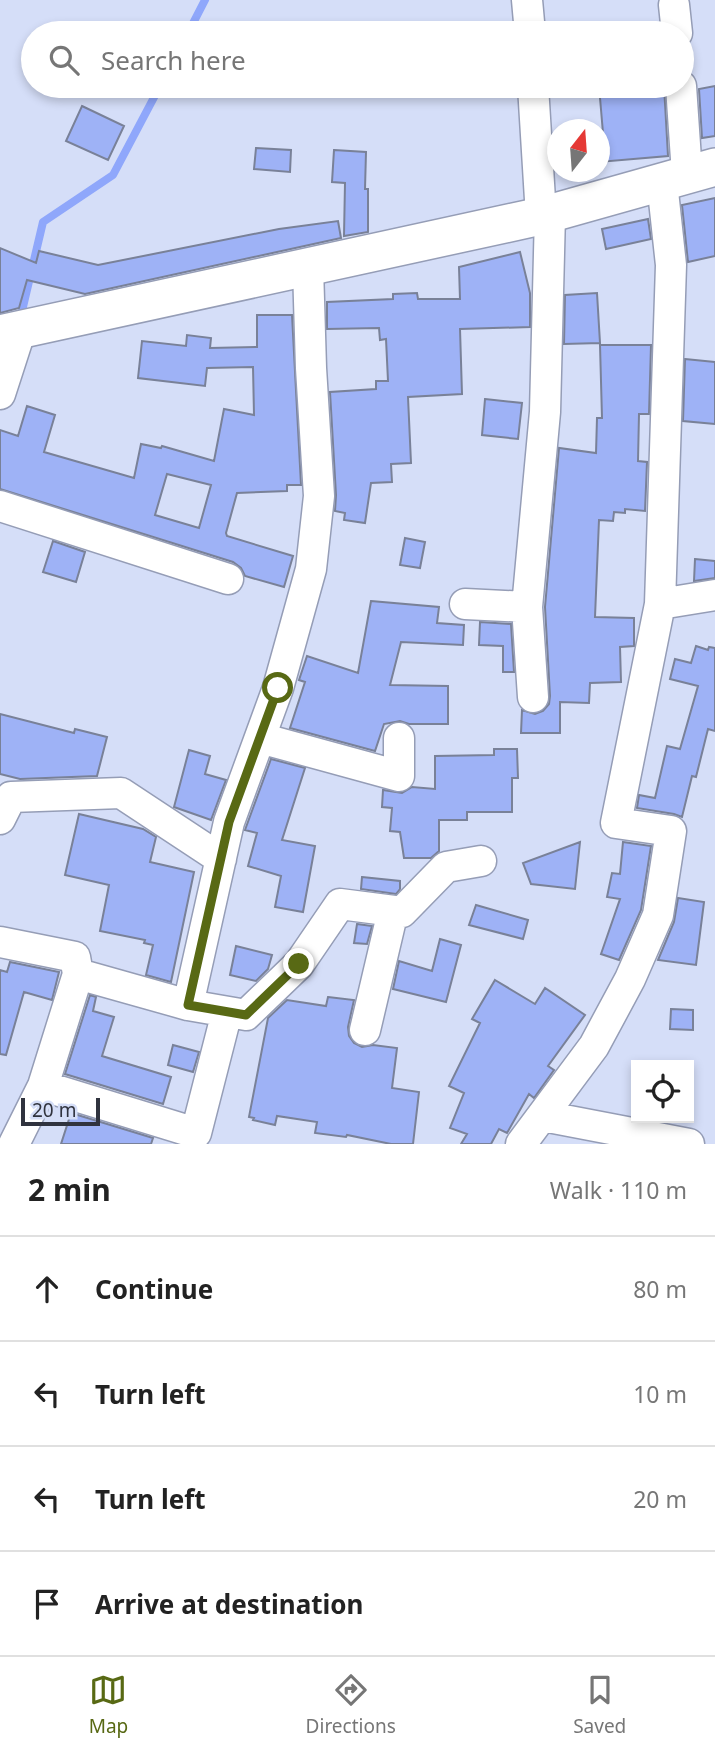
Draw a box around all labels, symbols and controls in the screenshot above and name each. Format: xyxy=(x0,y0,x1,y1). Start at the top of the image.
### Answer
search box xyxy=(21,21,694,98)
icon: search xyxy=(45,41,83,79)
text: Search here xyxy=(101,42,246,78)
north arrow xyxy=(547,119,610,182)
route start xyxy=(262,672,293,703)
route end xyxy=(283,948,314,979)
map controls xyxy=(631,1060,694,1123)
button: locate xyxy=(631,1060,694,1123)
scale bar xyxy=(21,1095,100,1127)
text: 20 m xyxy=(32,1097,76,1123)
text: 2 min xyxy=(28,1169,111,1210)
text: Walk · 110 m xyxy=(550,1174,687,1206)
icon: ahead xyxy=(28,1270,66,1308)
text: Continue xyxy=(95,1271,213,1307)
text: 80 m xyxy=(633,1273,687,1305)
icon: left xyxy=(28,1375,66,1413)
text: Turn left xyxy=(95,1376,206,1412)
text: 10 m xyxy=(633,1378,687,1410)
icon: left xyxy=(28,1480,66,1518)
text: Turn left xyxy=(95,1481,206,1517)
text: 20 m xyxy=(633,1483,687,1515)
icon: arrive xyxy=(28,1585,66,1623)
text: Arrive at destination xyxy=(95,1586,364,1622)
tab: Map xyxy=(89,1671,128,1739)
tab: Directions xyxy=(306,1671,396,1739)
tab: Saved xyxy=(573,1671,626,1739)

